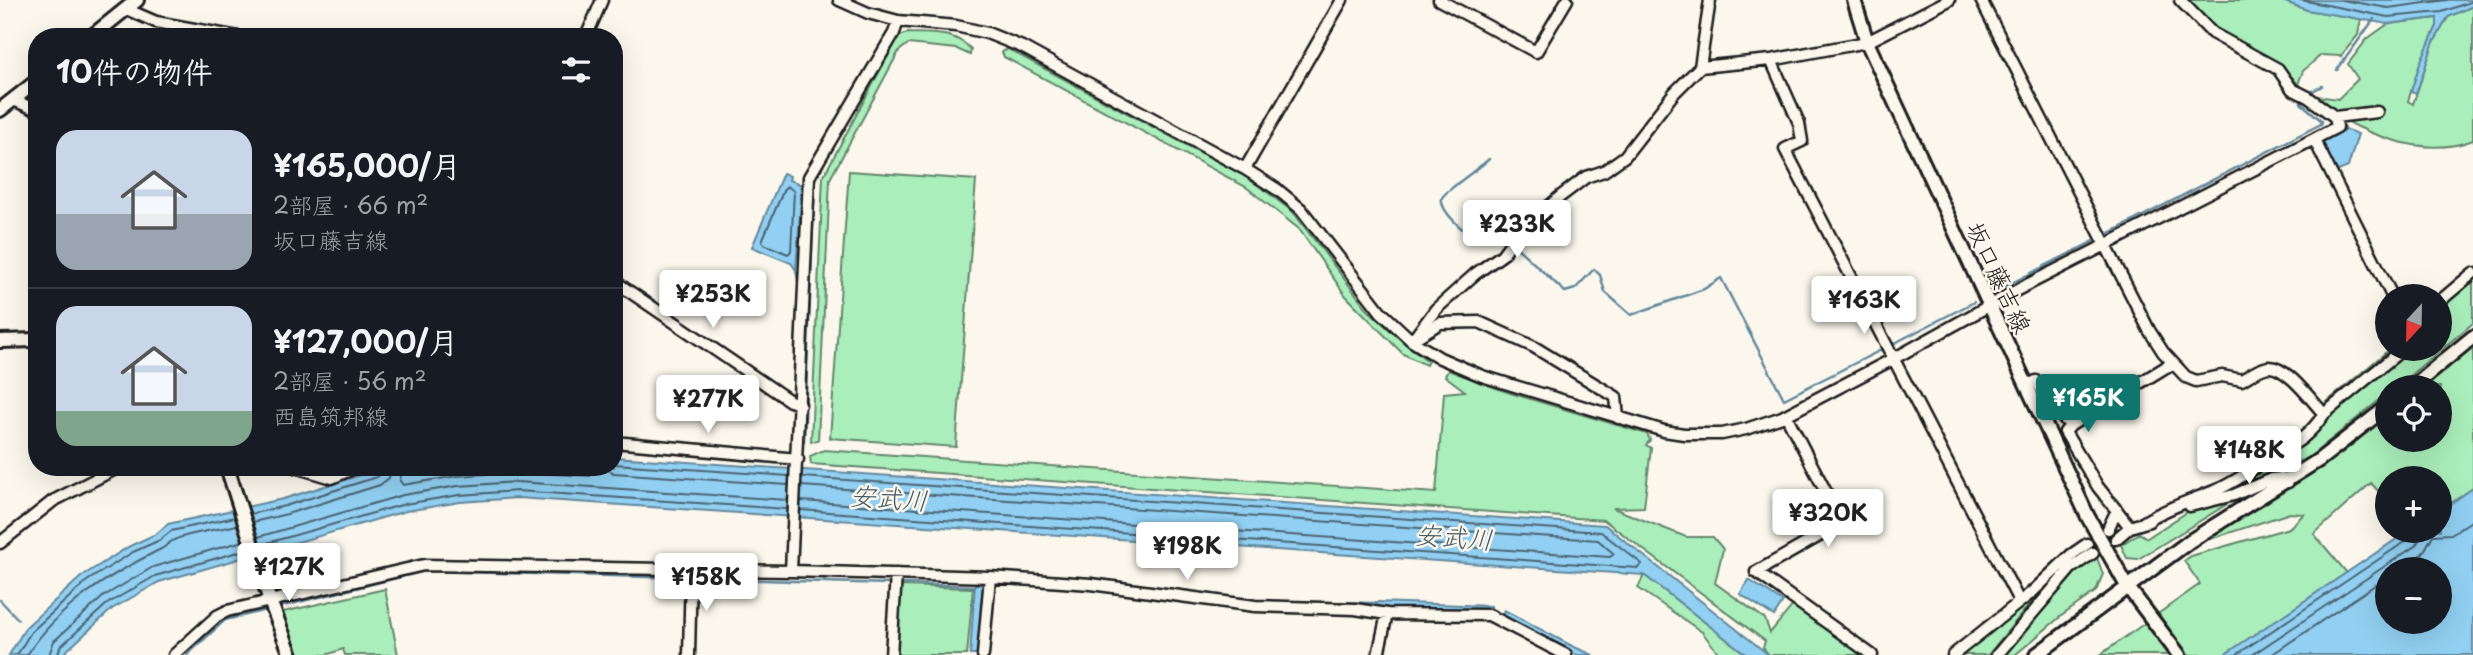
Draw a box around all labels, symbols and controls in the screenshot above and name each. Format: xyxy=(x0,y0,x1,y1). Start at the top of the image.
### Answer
text: 10件の物件 xyxy=(56,48,213,93)
icon: filters xyxy=(557,51,595,89)
text: ¥165,000/月 xyxy=(273,142,461,187)
icon: home xyxy=(112,158,196,242)
text: 2部屋 · 66 m² xyxy=(273,187,428,222)
pin: ¥233K xyxy=(1468,201,1566,260)
text: ¥233K xyxy=(1479,205,1555,240)
street label: 坂口藤吉線 xyxy=(1958,215,2042,339)
text: 坂口藤吉線 xyxy=(273,222,388,257)
pin: ¥253K xyxy=(664,270,762,330)
text: ¥253K xyxy=(675,275,751,310)
pin: ¥163K xyxy=(1815,276,1913,336)
text: ¥163K xyxy=(1827,281,1901,316)
north arrow xyxy=(2375,284,2452,360)
map controls xyxy=(2375,284,2452,634)
text: ¥127,000/月 xyxy=(273,318,458,363)
icon: home xyxy=(112,334,196,418)
text: 2部屋 · 56 m² xyxy=(273,363,427,398)
pin: ¥165K xyxy=(2039,374,2137,434)
button: locate xyxy=(2375,375,2452,452)
pin: ¥277K xyxy=(659,376,757,435)
text: ¥165K xyxy=(2052,379,2124,414)
text: ¥277K xyxy=(672,380,744,415)
text: 西島筑邦線 xyxy=(273,398,388,433)
pin: ¥148K xyxy=(2200,426,2298,486)
text: ¥148K xyxy=(2213,431,2285,466)
button: + xyxy=(2375,466,2452,543)
water label: 安武川 xyxy=(849,475,929,519)
pin: ¥320K xyxy=(1779,490,1877,549)
text: ¥320K xyxy=(1788,494,1868,529)
water label: 安武川 xyxy=(1414,514,1494,558)
pin: ¥198K xyxy=(1138,522,1236,582)
text: ¥198K xyxy=(1152,527,1222,562)
pin: ¥127K xyxy=(240,544,338,603)
text: ¥127K xyxy=(253,548,325,583)
pin: ¥158K xyxy=(657,554,755,613)
button: − xyxy=(2375,557,2452,634)
text: ¥158K xyxy=(671,558,741,593)

